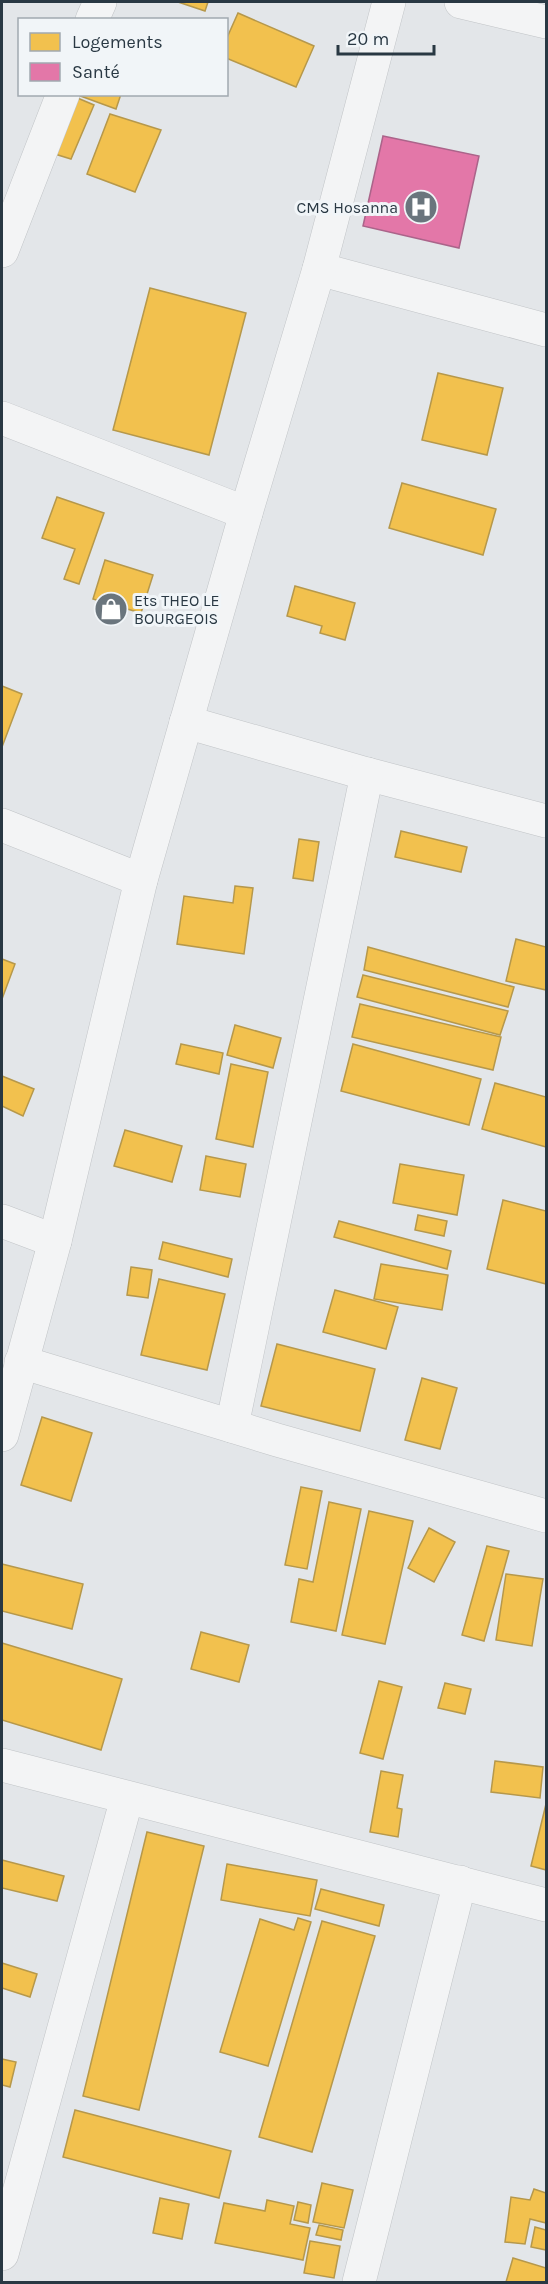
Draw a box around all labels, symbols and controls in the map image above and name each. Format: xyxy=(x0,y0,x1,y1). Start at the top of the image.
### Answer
legend xyxy=(18,18,228,96)
scale bar xyxy=(338,18,434,56)
text: 20 m xyxy=(347,28,389,50)
text: Logements xyxy=(72,31,163,53)
text: Santé xyxy=(72,61,120,83)
hospital icon: CMS Hosanna xyxy=(403,189,439,225)
place label: CMS Hosanna xyxy=(296,198,398,217)
shop icon: Ets THEO LE BOURGEOIS xyxy=(93,591,129,627)
place label: Ets THEO LE BOURGEOIS xyxy=(134,591,220,628)

